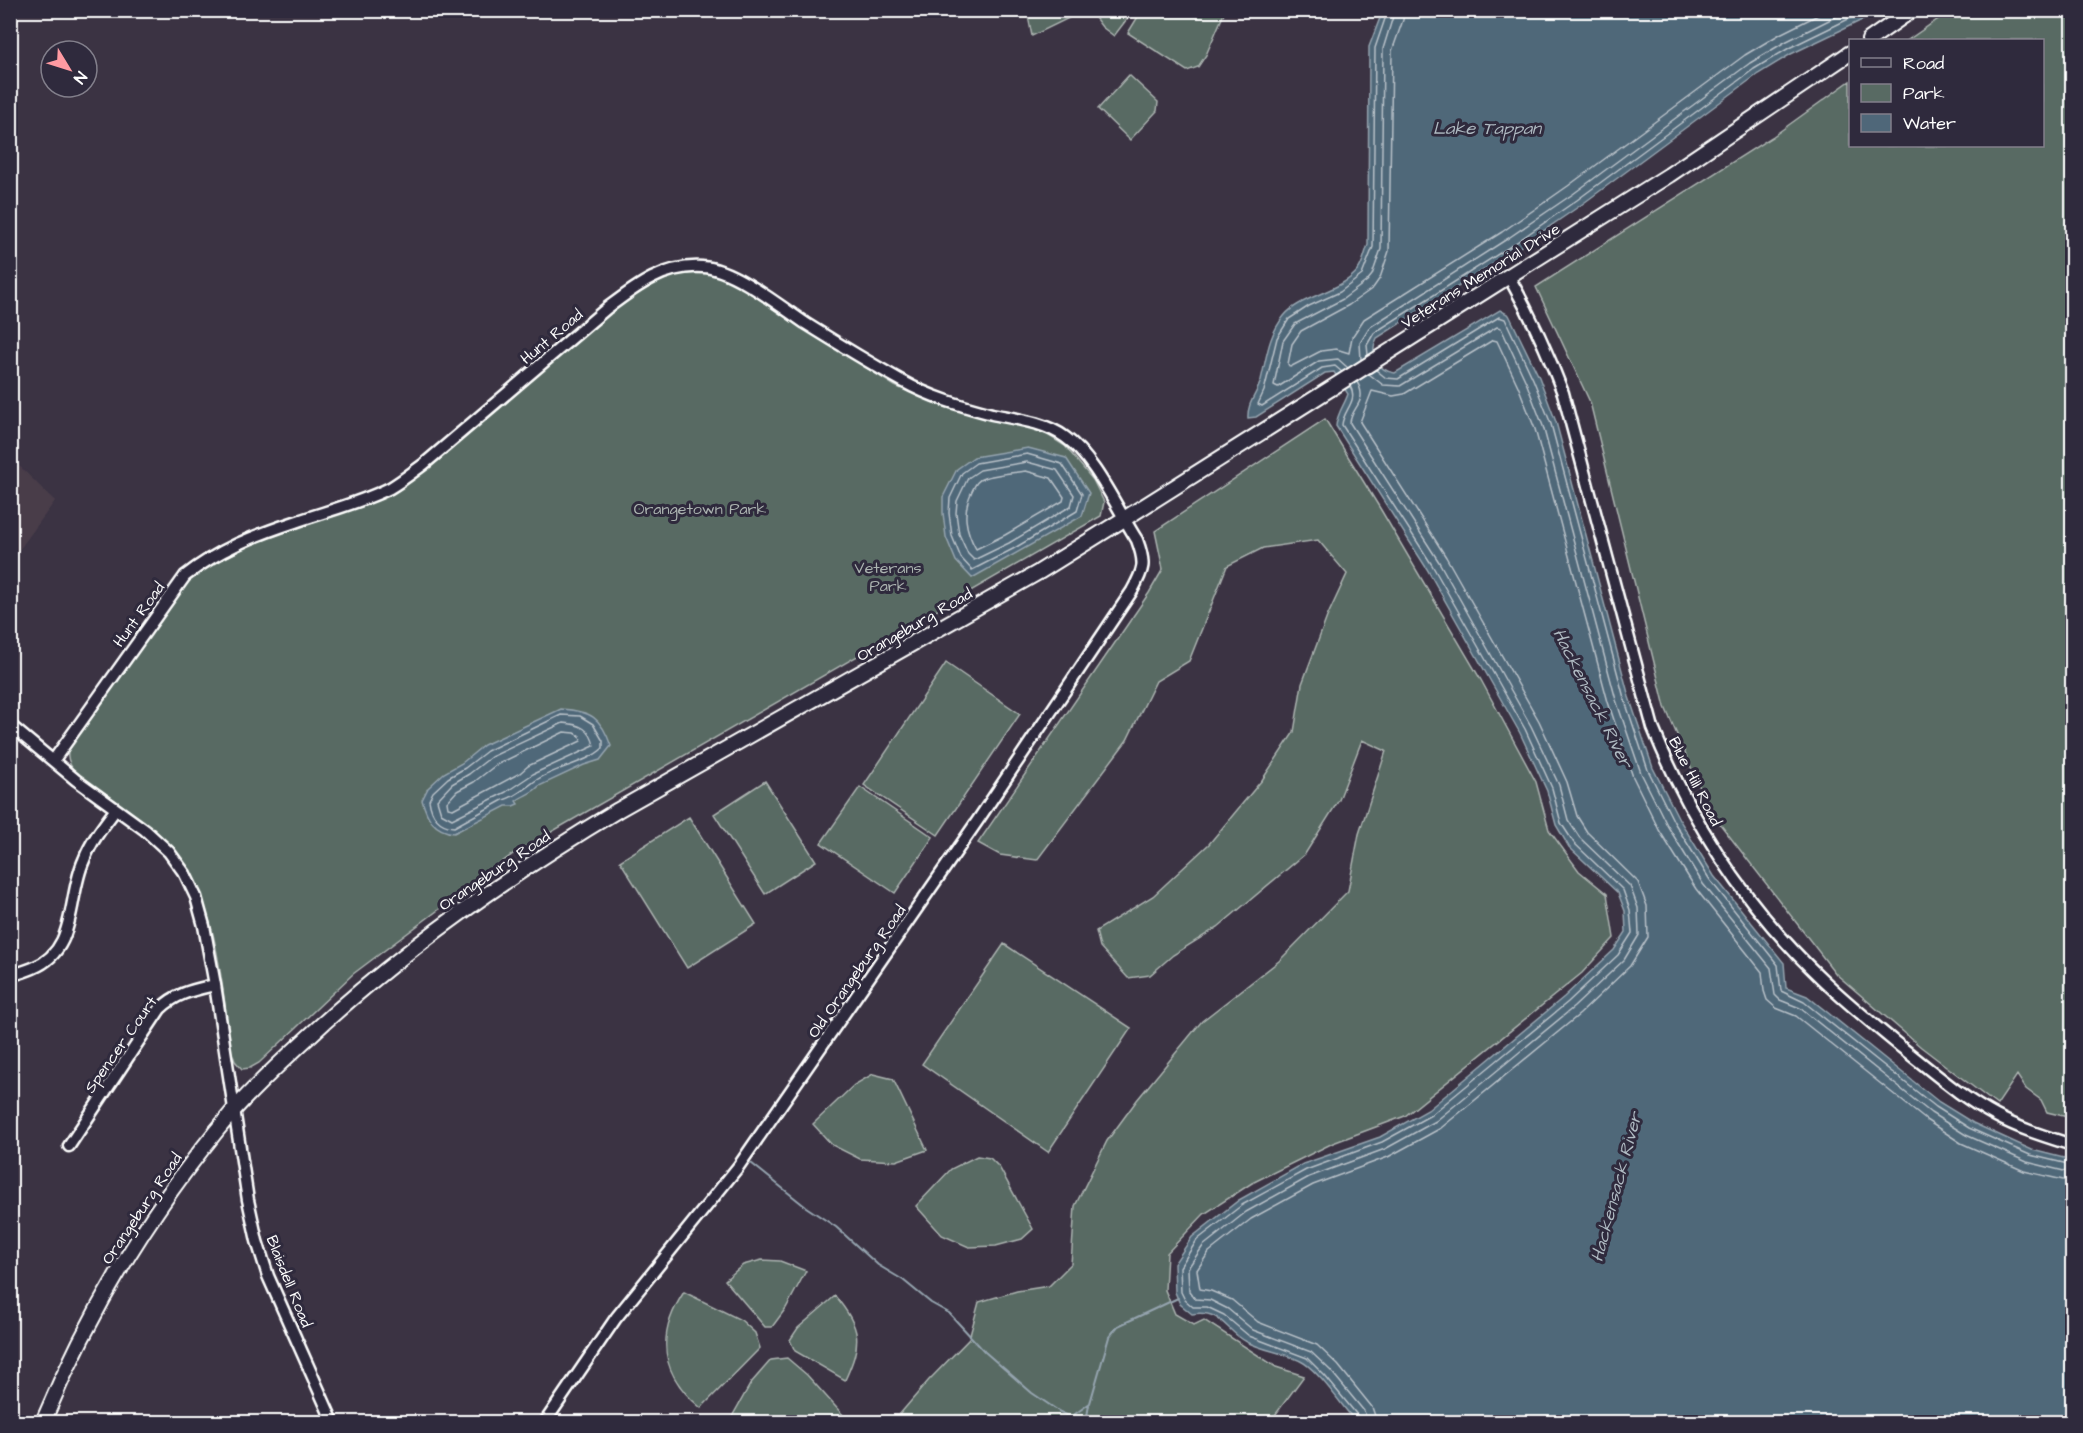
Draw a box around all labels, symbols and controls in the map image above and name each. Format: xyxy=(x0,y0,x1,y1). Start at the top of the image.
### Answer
north arrow xyxy=(39,39,99,99)
legend xyxy=(1849,39,2044,147)
text: Road xyxy=(1903,51,1944,76)
text: N xyxy=(68,67,92,88)
text: Park xyxy=(1903,81,1945,106)
text: Water xyxy=(1903,111,1956,136)
water label: Lake Tappan xyxy=(1433,116,1543,141)
street label: Veterans Memorial Drive xyxy=(1397,218,1564,334)
street label: Hunt Road xyxy=(516,304,588,369)
park label: Orangetown Park xyxy=(634,498,766,521)
park label: Veterans Park xyxy=(855,557,921,597)
street label: Hunt Road xyxy=(108,578,170,652)
street label: Orangeburg Road xyxy=(853,583,977,668)
water label: Hackensack River xyxy=(1547,624,1640,774)
street label: Blue Hill Road xyxy=(1663,733,1727,830)
street label: Orangeburg Road xyxy=(435,825,555,917)
street label: Old Orangeburg Road xyxy=(803,901,912,1043)
street label: Spencer Court xyxy=(79,991,163,1097)
water label: Hackensack River xyxy=(1585,1108,1649,1265)
street label: Orangeburg Road xyxy=(96,1149,188,1269)
street label: Blaisdell Road xyxy=(261,1232,318,1331)

